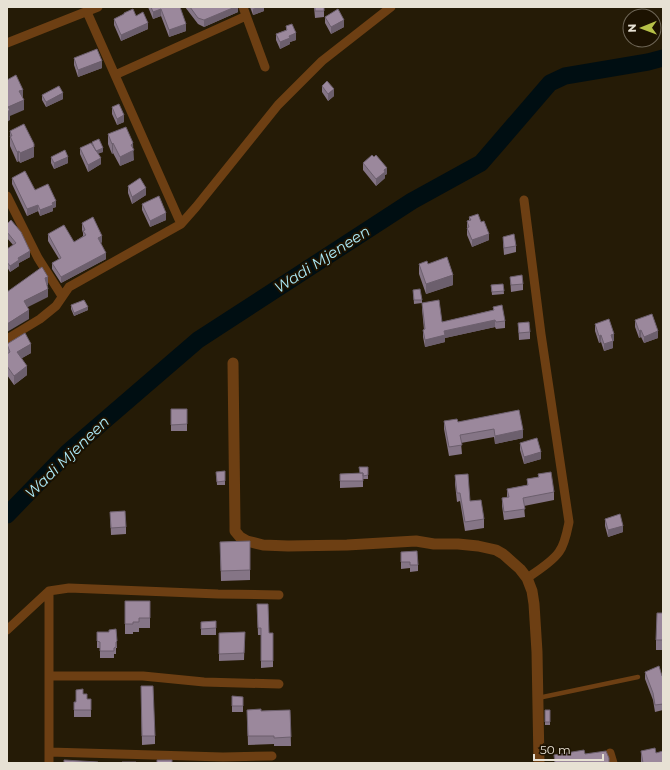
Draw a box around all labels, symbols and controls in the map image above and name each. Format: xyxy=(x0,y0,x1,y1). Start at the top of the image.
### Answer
north arrow xyxy=(622,8,662,48)
text: N xyxy=(625,24,639,33)
water label: Wadi Mjeneen xyxy=(271,221,373,297)
water label: Wadi Mjeneen xyxy=(21,412,113,502)
scale bar xyxy=(534,736,603,762)
text: 50 m xyxy=(540,742,571,757)

